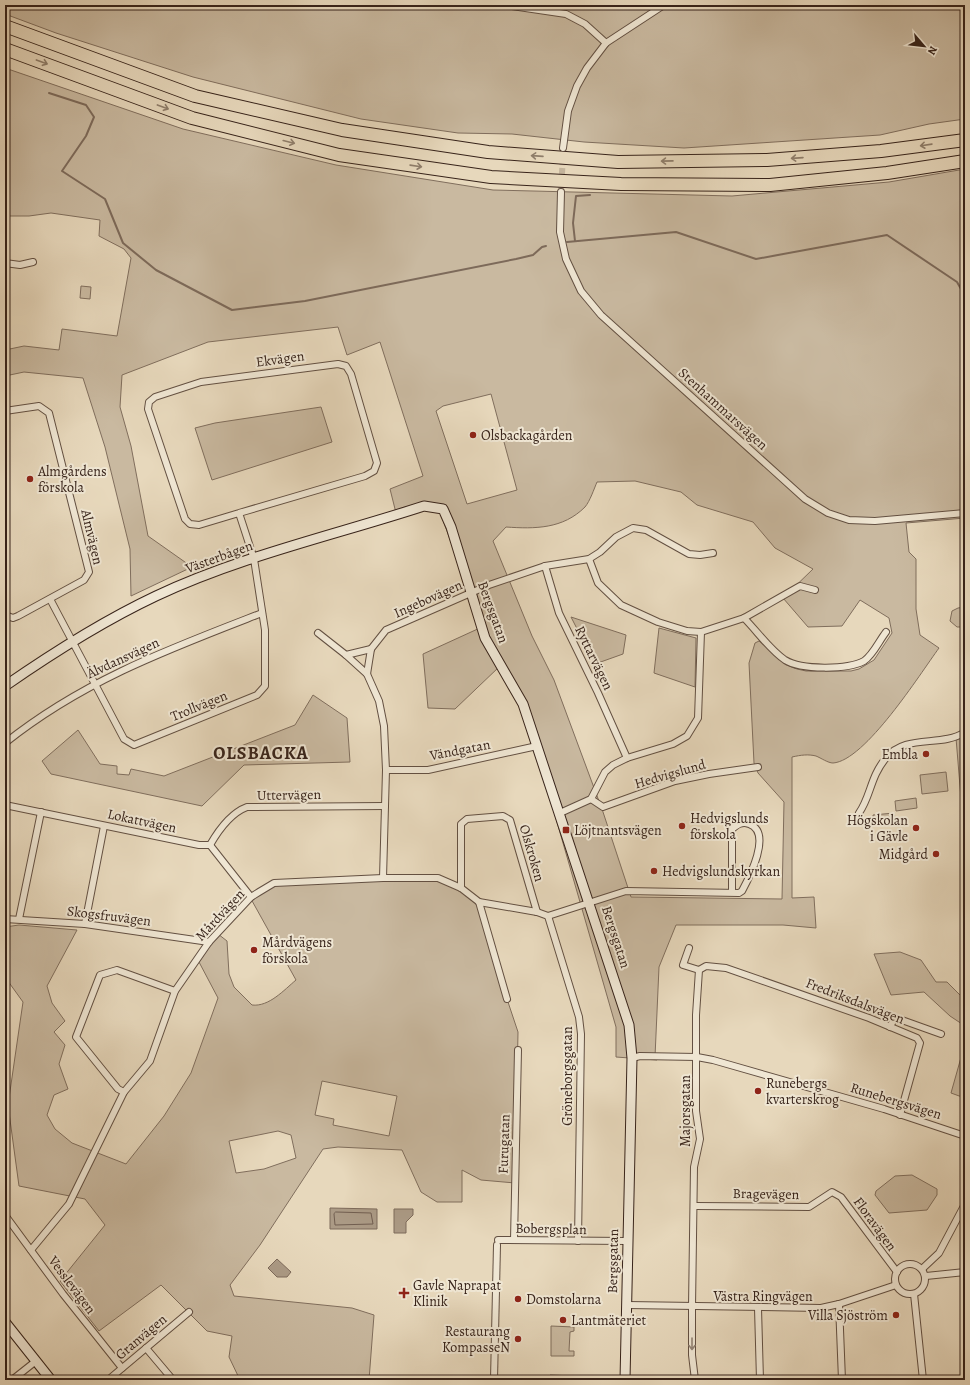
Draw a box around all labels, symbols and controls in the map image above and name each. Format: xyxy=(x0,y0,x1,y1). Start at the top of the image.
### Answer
north arrow xyxy=(904,26,944,66)
text: N xyxy=(924,43,941,58)
one-way arrow xyxy=(35,59,47,67)
one-way arrow xyxy=(157,104,169,112)
one-way arrow xyxy=(282,139,295,146)
one-way arrow xyxy=(920,141,933,149)
one-way arrow xyxy=(531,152,544,159)
one-way arrow xyxy=(791,154,804,161)
one-way arrow xyxy=(661,157,674,165)
one-way arrow xyxy=(409,162,422,170)
street label: Ekvägen xyxy=(255,346,306,372)
street label: Stenhammarsvägen xyxy=(674,364,772,455)
place label: Olsbackagården xyxy=(481,426,573,445)
marker: Olsbackagården xyxy=(468,430,478,440)
place label: Almgårdens förskola xyxy=(37,462,107,497)
marker: Almgårdens förskola xyxy=(25,474,35,484)
street label: Almvägen xyxy=(76,507,108,567)
street label: Västerbågen xyxy=(182,536,256,578)
street label: Ingebovägen xyxy=(391,575,466,623)
street label: Bergsgatan xyxy=(473,578,513,646)
street label: Ryttarvägen xyxy=(570,623,618,694)
street label: Älvdansvägen xyxy=(83,633,163,684)
street label: Trollvägen xyxy=(168,686,231,726)
street label: Vändgatan xyxy=(427,735,492,765)
district label: OLSBACKA xyxy=(213,741,309,765)
place label: Embla xyxy=(881,745,918,764)
marker: Embla xyxy=(921,749,931,759)
street label: Hedvigslund xyxy=(632,755,708,793)
street label: Uttervägen xyxy=(257,785,322,805)
street label: Lokattvägen xyxy=(106,804,179,838)
place label: Hedvigslunds förskola xyxy=(690,809,769,844)
place label: Högskolan i Gävle xyxy=(847,811,908,846)
place label: Löjtnantsvägen xyxy=(574,821,662,840)
marker: Hedvigslunds förskola xyxy=(677,821,687,831)
street label: Olskroken xyxy=(515,822,549,884)
marker: Högskolan i Gävle xyxy=(911,823,921,833)
marker: Löjtnantsvägen xyxy=(561,825,571,835)
place label: Midgård xyxy=(879,845,928,864)
marker: Midgård xyxy=(931,849,941,859)
place label: Hedvigslundskyrkan xyxy=(662,862,780,881)
marker: Hedvigslundskyrkan xyxy=(649,866,659,876)
street label: Mårdvägen xyxy=(191,885,249,945)
street label: Skogsfruvägen xyxy=(66,901,152,931)
street label: Bergsgatan xyxy=(597,903,635,971)
place label: Mårdvägens förskola xyxy=(262,933,332,968)
marker: Mårdvägens förskola xyxy=(249,945,259,955)
street label: Fredriksdalsvägen xyxy=(803,973,907,1029)
street label: Gröneborgsgatan xyxy=(558,1026,577,1126)
place label: Runebergs kvarterskrog xyxy=(766,1074,839,1109)
street label: Majorsgatan xyxy=(676,1075,695,1147)
street label: Runebergsvägen xyxy=(848,1078,944,1124)
marker: Runebergs kvarterskrog xyxy=(753,1086,763,1096)
street label: Furugatan xyxy=(493,1113,515,1174)
street label: Bragevägen xyxy=(732,1184,800,1204)
street label: Floravägen xyxy=(849,1193,901,1255)
street label: Bobergsplan xyxy=(515,1219,587,1239)
street label: Bergsgatan xyxy=(603,1228,623,1293)
street label: Vesslevägen xyxy=(43,1251,100,1318)
place label: Gavle Naprapat Klinik xyxy=(413,1276,502,1311)
marker: Gavle Naprapat Klinik xyxy=(398,1287,410,1299)
street label: Västra Ringvägen xyxy=(712,1287,813,1306)
place label: Domstolarna xyxy=(526,1290,602,1309)
marker: Domstolarna xyxy=(513,1294,523,1304)
place label: Villa Sjöström xyxy=(807,1306,888,1325)
street label: Granvägen xyxy=(111,1310,171,1364)
marker: Villa Sjöström xyxy=(891,1310,901,1320)
place label: Lantmäteriet xyxy=(571,1311,647,1330)
marker: Lantmäteriet xyxy=(558,1315,568,1325)
place label: Restaurang KompasseN xyxy=(442,1322,510,1357)
marker: Restaurang KompasseN xyxy=(513,1334,523,1344)
one-way arrow xyxy=(688,1337,696,1350)

